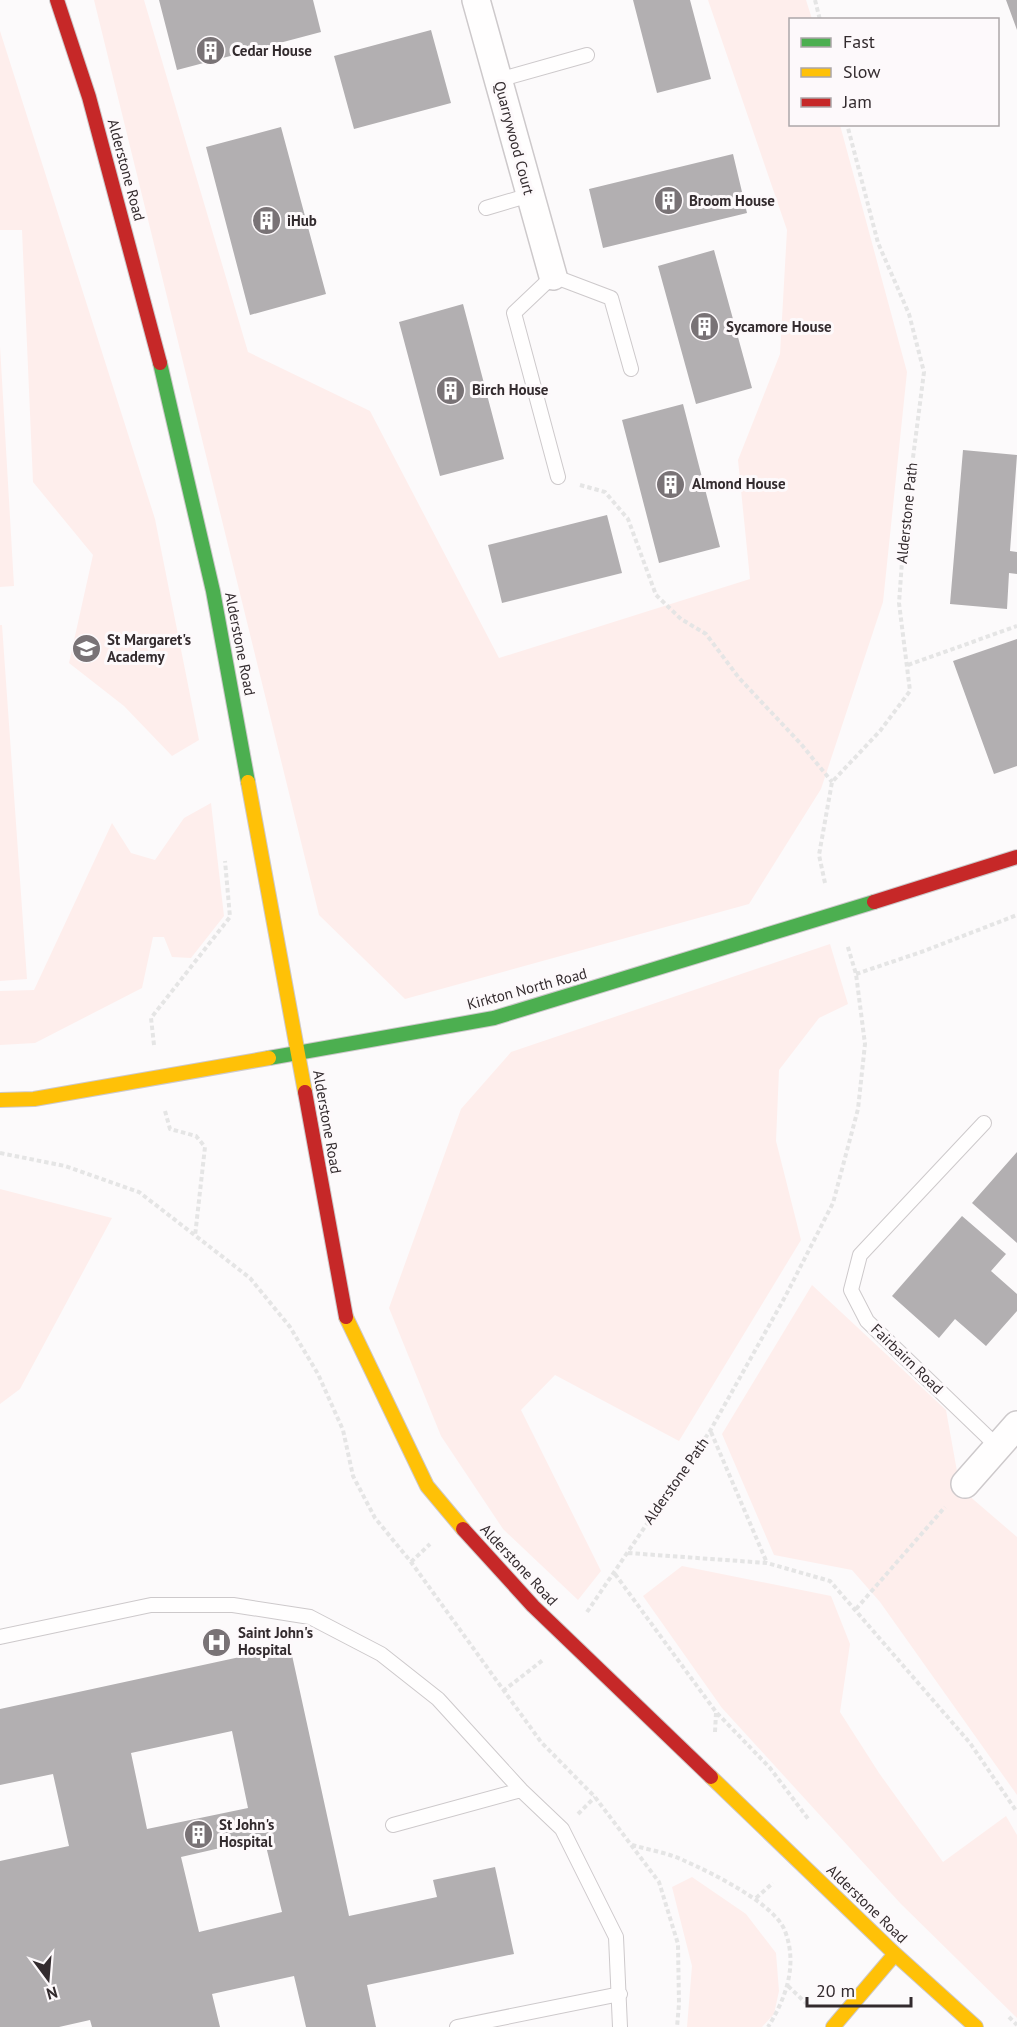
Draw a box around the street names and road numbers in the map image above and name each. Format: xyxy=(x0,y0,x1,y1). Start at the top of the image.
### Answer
street label: Quarrywood Court xyxy=(490,79,539,197)
street label: Alderstone Road xyxy=(104,117,149,223)
street label: Alderstone Path xyxy=(892,461,921,564)
street label: Alderstone Road xyxy=(221,591,260,697)
street label: Kirkton North Road xyxy=(465,963,589,1014)
street label: Alderstone Road xyxy=(309,1069,346,1175)
street label: Fairbairn Road xyxy=(867,1320,947,1398)
street label: Alderstone Path xyxy=(639,1434,713,1528)
street label: Alderstone Road xyxy=(477,1520,562,1609)
street label: Alderstone Road xyxy=(823,1860,912,1947)

